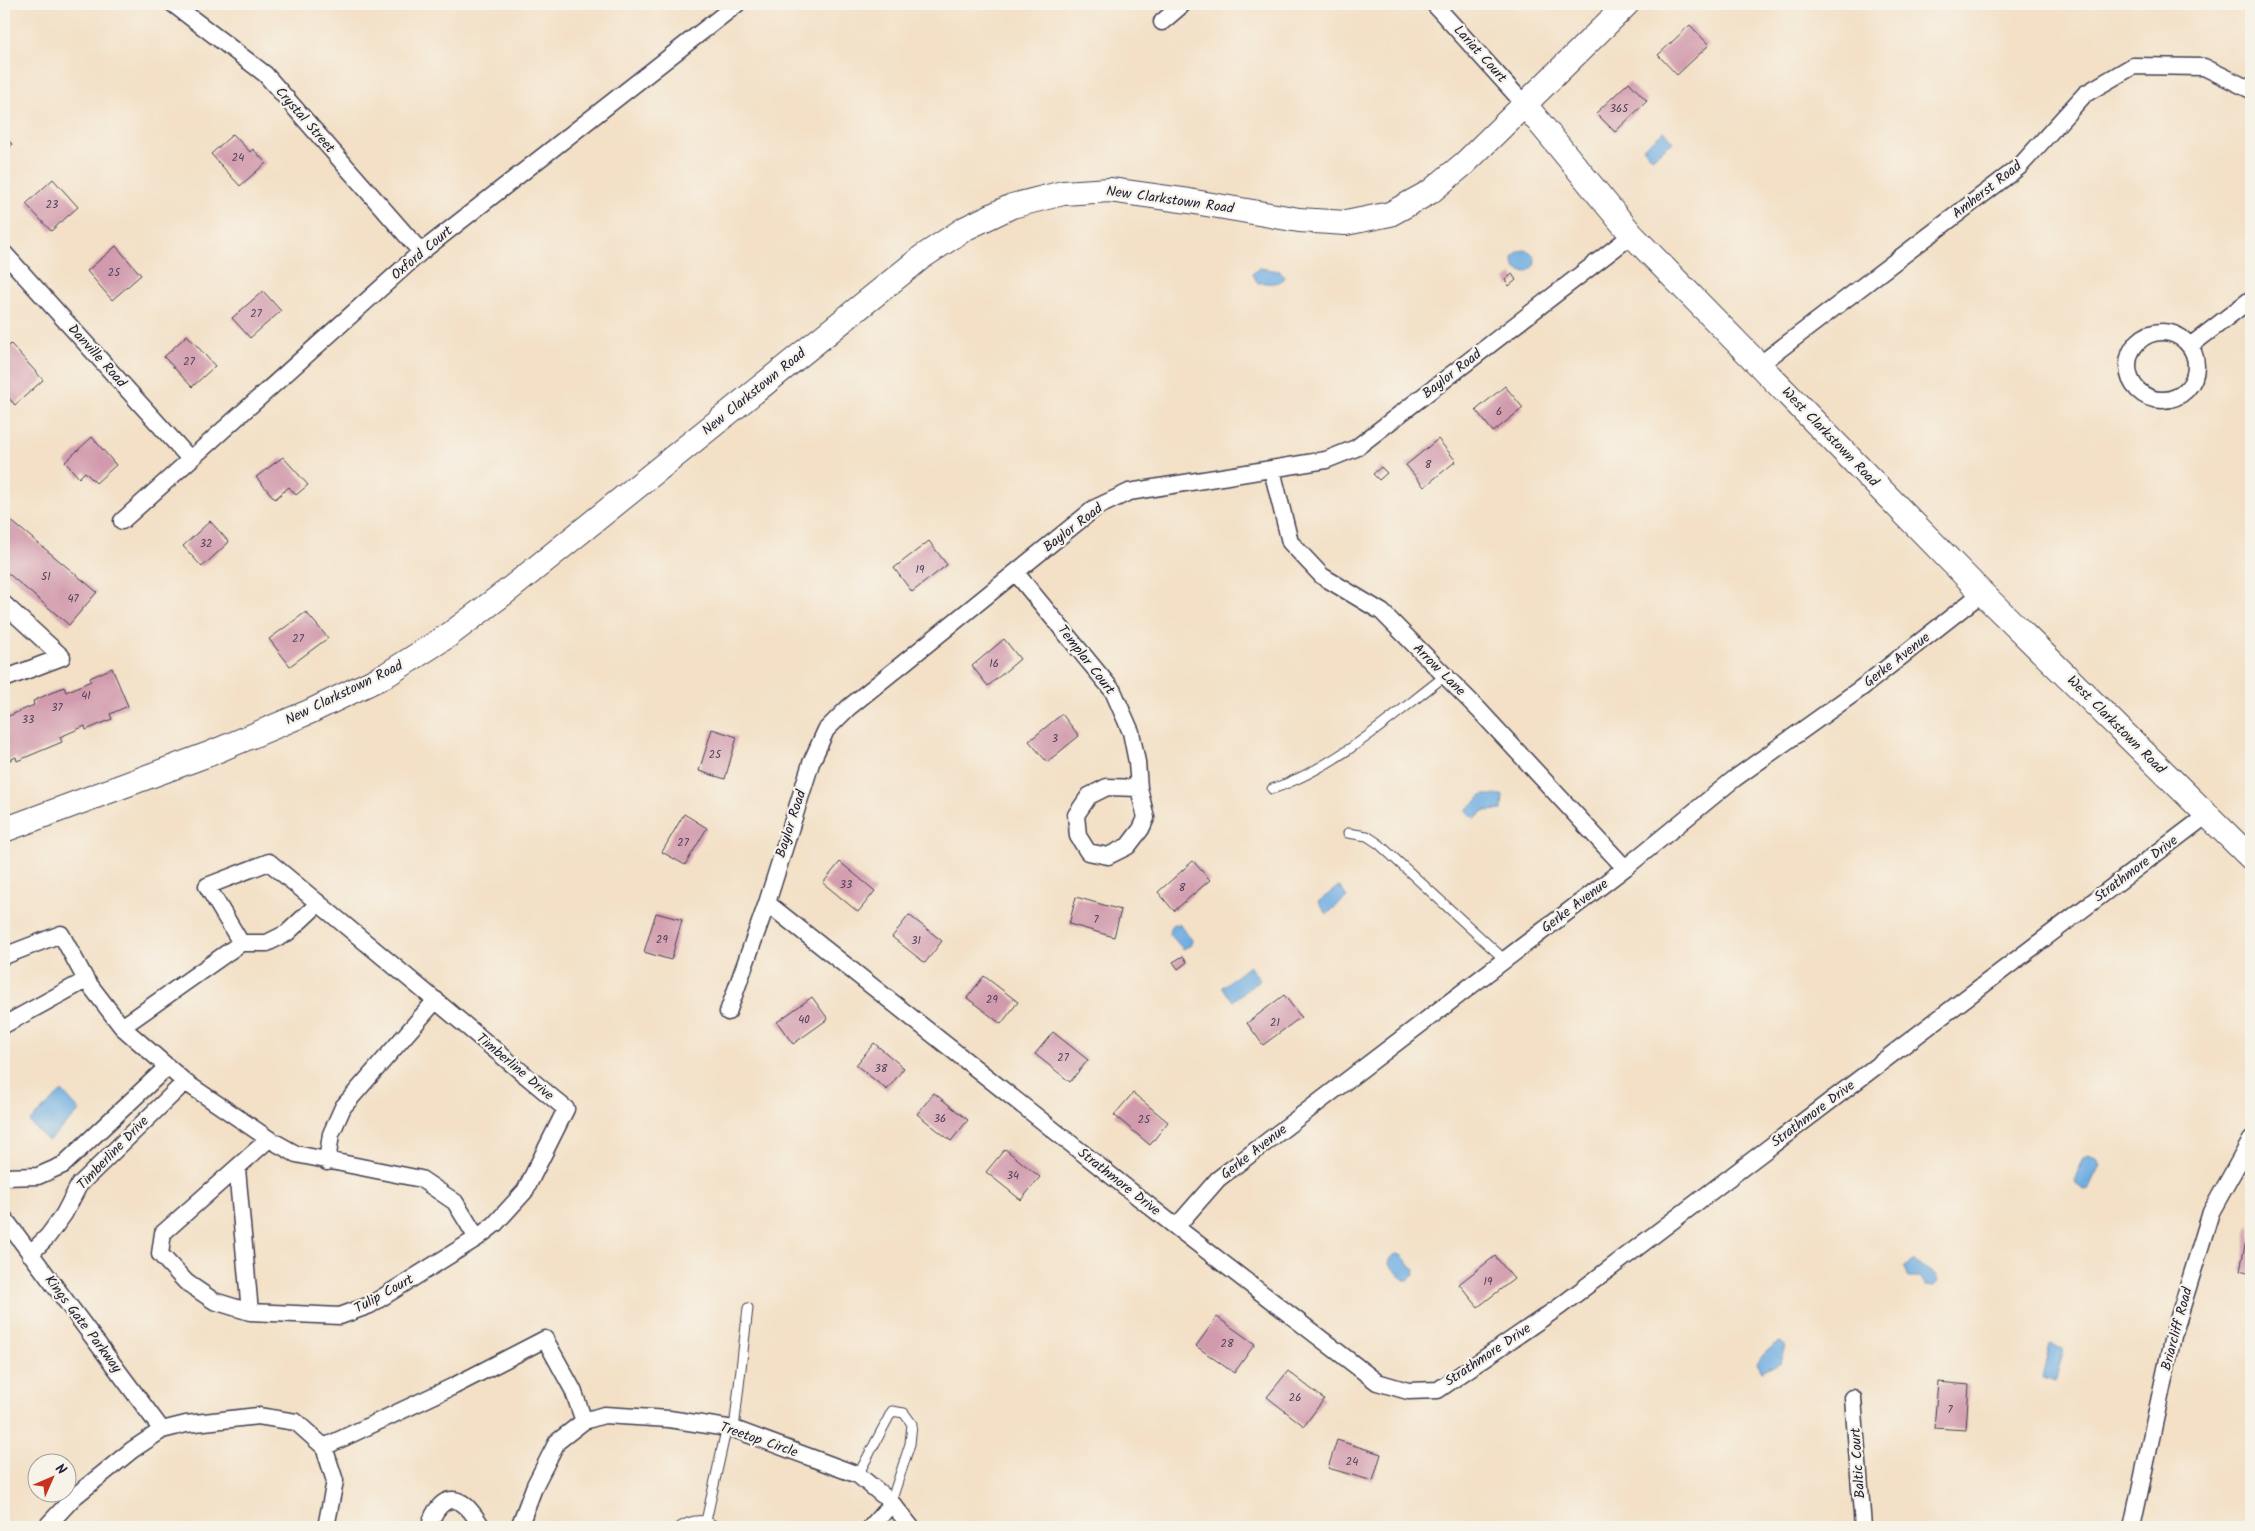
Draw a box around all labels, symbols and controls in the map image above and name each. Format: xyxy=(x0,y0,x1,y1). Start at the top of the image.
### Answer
street label: Lariat Court xyxy=(1448,20,1512,88)
street label: Crystal Street xyxy=(270,82,341,159)
house number: 365 xyxy=(1610,100,1629,118)
house number: 24 xyxy=(232,149,244,167)
street label: Amherst Road xyxy=(1947,155,2027,224)
street label: New Clarkstown Road xyxy=(1105,180,1236,220)
house number: 23 xyxy=(46,196,58,214)
street label: Oxford Court xyxy=(386,220,458,286)
house number: 25 xyxy=(108,264,121,282)
house number: 27 xyxy=(250,305,263,323)
street label: Danville Road xyxy=(62,319,132,394)
street label: New Clarkstown Road xyxy=(697,342,812,441)
street label: Baylor Road xyxy=(1418,343,1487,404)
house number: 27 xyxy=(183,353,196,371)
street label: West Clarkstown Road xyxy=(1776,382,1885,493)
house number: 6 xyxy=(1496,403,1502,421)
house number: 8 xyxy=(1425,456,1432,474)
street label: Baylor Road xyxy=(1038,497,1108,558)
house number: 32 xyxy=(200,535,212,553)
house number: 19 xyxy=(916,561,925,579)
house number: 51 xyxy=(41,568,51,586)
house number: 47 xyxy=(67,590,79,608)
street label: Templar Court xyxy=(1052,620,1121,700)
street label: Gerke Avenue xyxy=(1859,627,1936,693)
house number: 27 xyxy=(292,630,305,648)
street label: Arrow Lane xyxy=(1407,638,1471,702)
street label: New Clarkstown Road xyxy=(281,654,408,731)
house number: 16 xyxy=(989,655,999,673)
street label: West Clarkstown Road xyxy=(2062,671,2171,780)
house number: 41 xyxy=(81,687,91,705)
house number: 37 xyxy=(51,699,64,717)
house number: 33 xyxy=(22,711,34,729)
house number: 3 xyxy=(1052,730,1058,748)
house number: 25 xyxy=(709,746,722,764)
street label: Baylor Road xyxy=(770,786,813,861)
street label: Strathmore Drive xyxy=(2089,830,2183,908)
house number: 27 xyxy=(677,834,690,852)
street label: Gerke Avenue xyxy=(1537,873,1614,939)
house number: 33 xyxy=(840,876,852,894)
house number: 8 xyxy=(1179,879,1186,897)
house number: 7 xyxy=(1093,911,1099,929)
house number: 29 xyxy=(656,931,669,949)
house number: 31 xyxy=(911,932,921,950)
house number: 29 xyxy=(986,991,999,1009)
house number: 40 xyxy=(798,1011,810,1029)
house number: 21 xyxy=(1270,1014,1280,1032)
street label: Timberline Drive xyxy=(471,1028,559,1107)
house number: 27 xyxy=(1057,1049,1070,1067)
house number: 38 xyxy=(875,1060,888,1078)
street label: Strathmore Drive xyxy=(1766,1075,1860,1153)
street label: Timberline Drive xyxy=(72,1110,155,1195)
house number: 36 xyxy=(934,1110,946,1128)
house number: 25 xyxy=(1138,1111,1151,1129)
street label: Gerke Avenue xyxy=(1216,1119,1293,1185)
street label: Strathmore Drive xyxy=(1073,1142,1166,1222)
house number: 34 xyxy=(1007,1167,1019,1185)
street label: Tulip Court xyxy=(350,1268,418,1319)
street label: Kings Gate Parkway xyxy=(39,1270,127,1378)
house number: 19 xyxy=(1484,1273,1493,1291)
street label: Briarcliff Road xyxy=(2155,1284,2199,1373)
street label: Strathmore Drive xyxy=(1440,1317,1536,1392)
house number: 28 xyxy=(1220,1335,1234,1353)
house number: 26 xyxy=(1289,1389,1301,1407)
house number: 7 xyxy=(1947,1401,1953,1419)
street label: Treetop Circle xyxy=(717,1416,802,1464)
street label: Baltic Court xyxy=(1845,1426,1871,1499)
house number: 24 xyxy=(1346,1453,1358,1471)
north arrow xyxy=(28,1454,78,1504)
text: N xyxy=(50,1459,72,1481)

